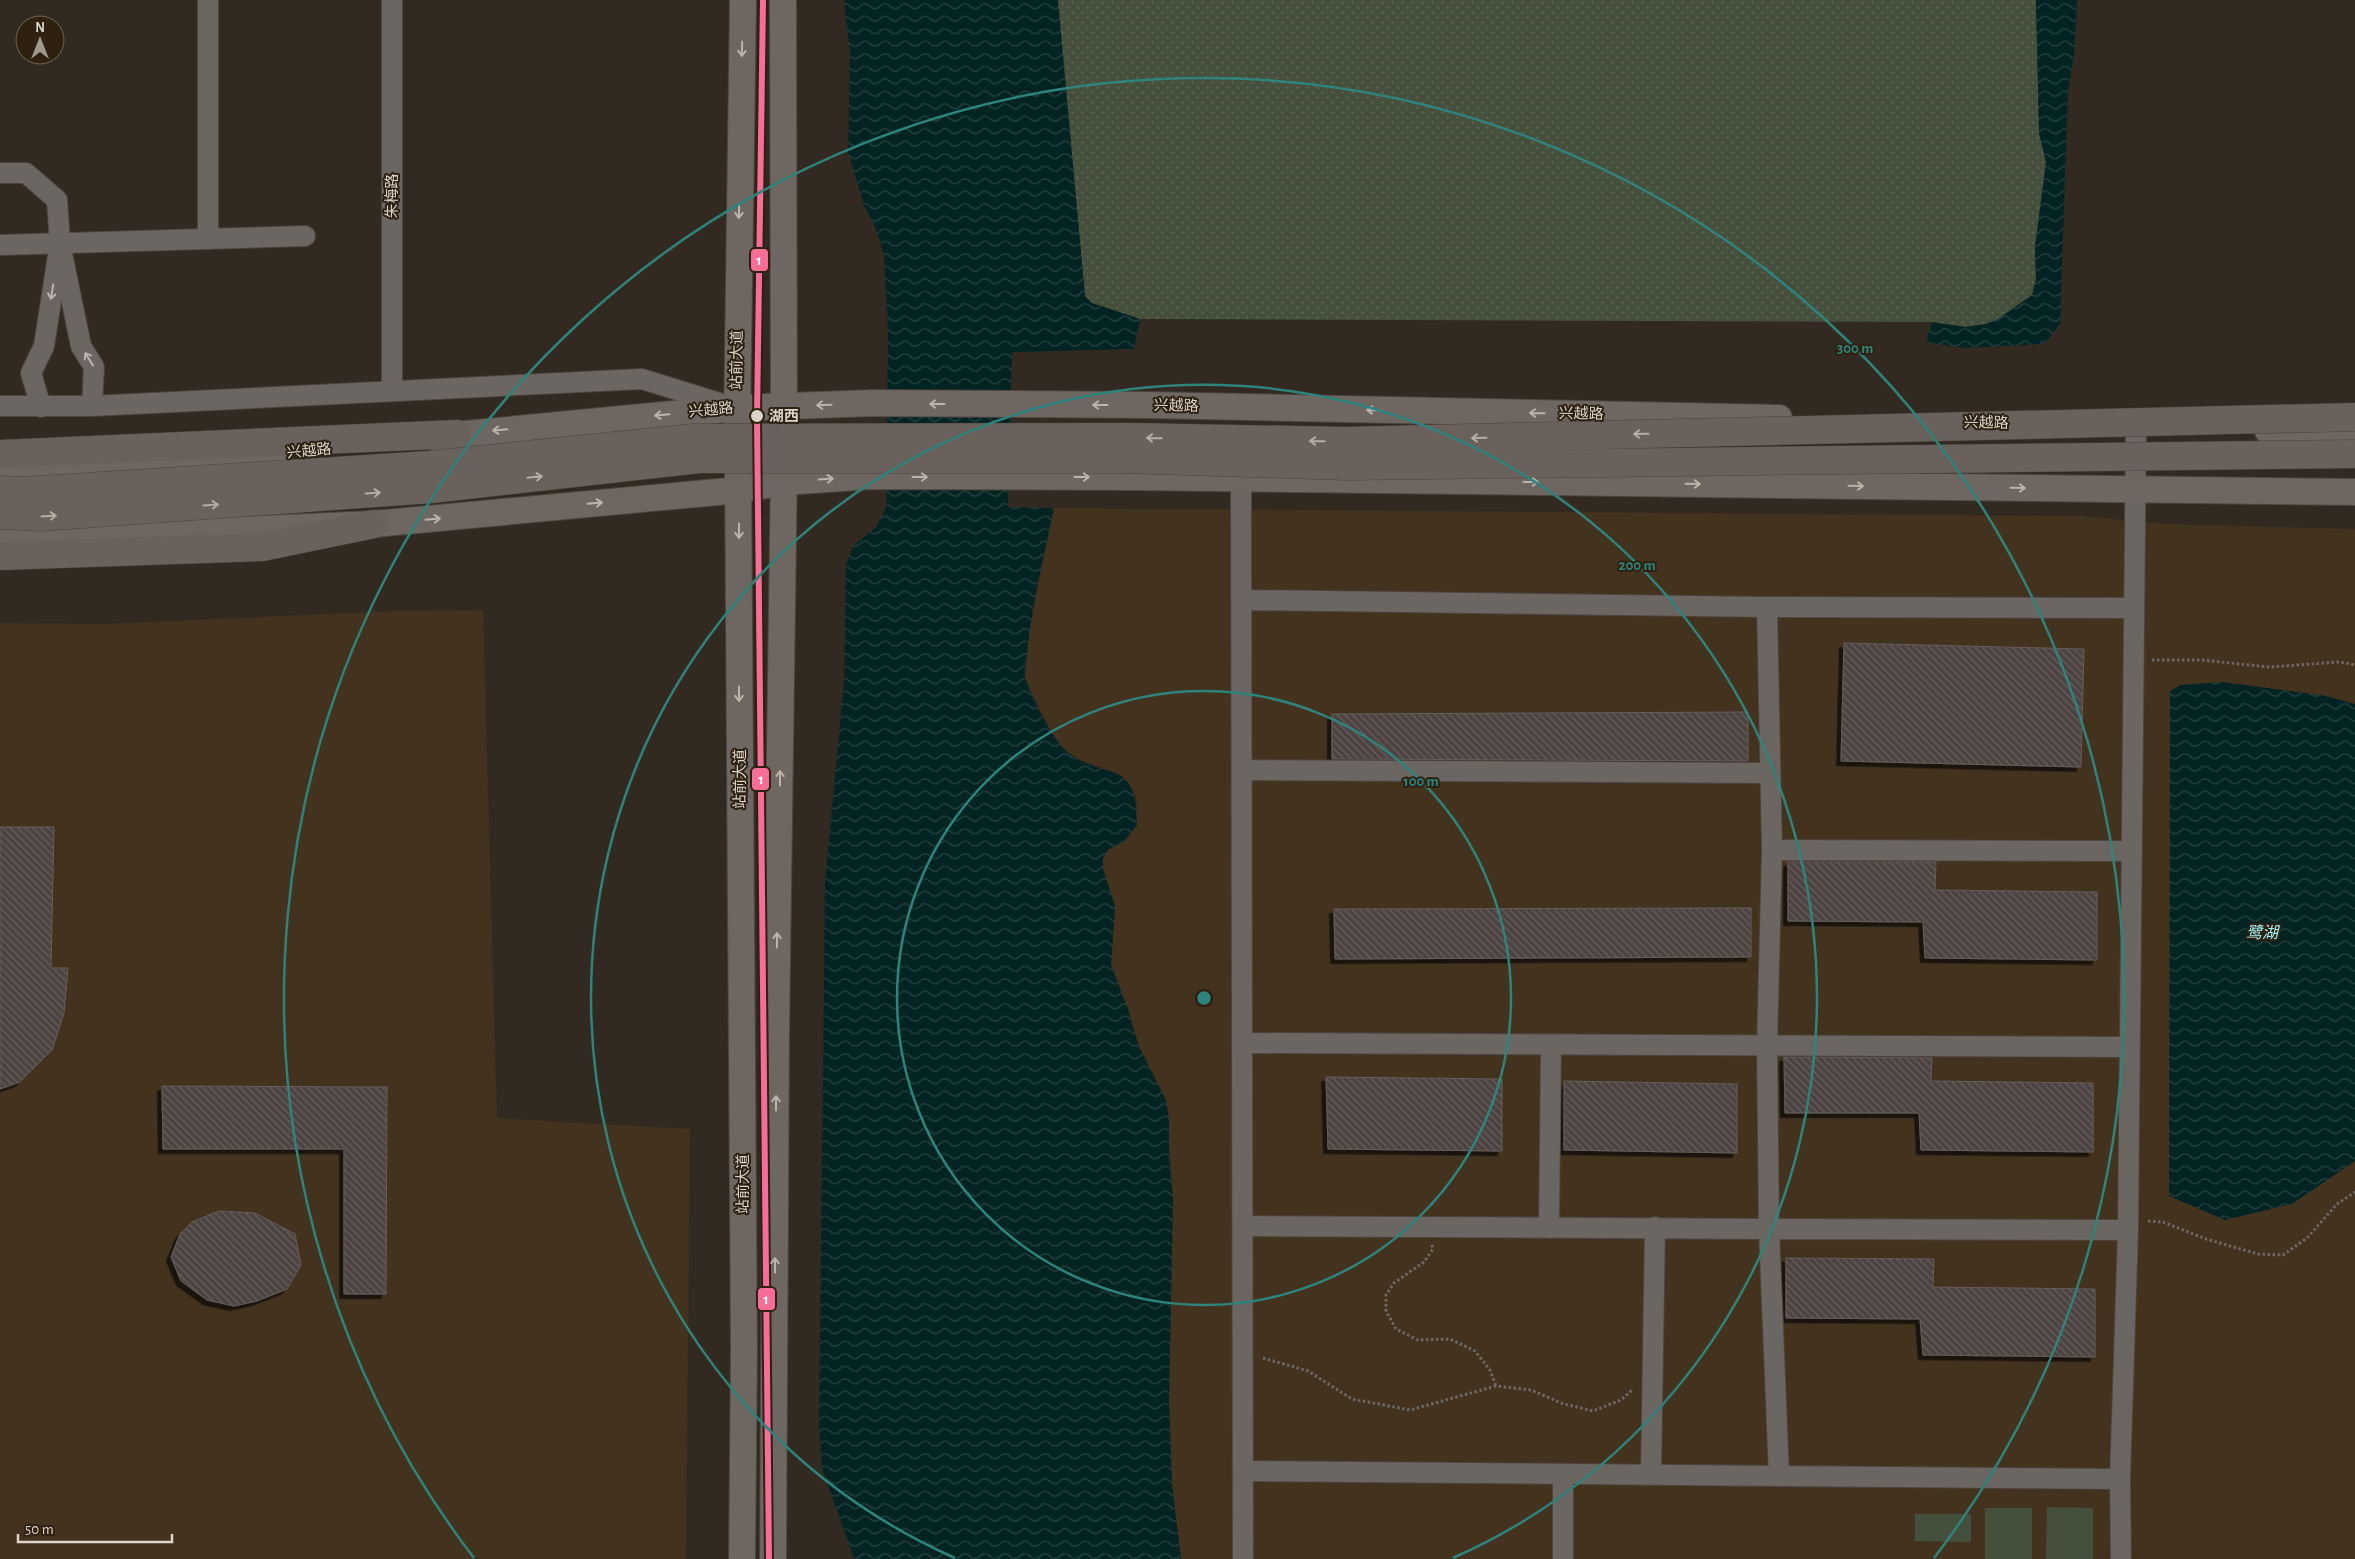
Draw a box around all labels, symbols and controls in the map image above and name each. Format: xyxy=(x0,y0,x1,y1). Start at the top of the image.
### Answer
north arrow xyxy=(15,15,65,65)
text: N xyxy=(35,21,45,35)
one-way arrow xyxy=(737,40,747,56)
street label: 朱梅路 xyxy=(384,173,400,219)
one-way arrow xyxy=(735,203,744,219)
line badge: 1 xyxy=(750,248,769,272)
text: 1 xyxy=(756,254,762,268)
one-way arrow xyxy=(47,284,57,300)
street label: 站前大道 xyxy=(728,330,745,390)
text: 300 m xyxy=(1837,341,1873,356)
one-way arrow xyxy=(84,353,94,367)
street label: 兴越路 xyxy=(1153,397,1199,414)
one-way arrow xyxy=(929,399,946,409)
street label: 兴越路 xyxy=(688,400,734,419)
one-way arrow xyxy=(816,400,832,409)
one-way arrow xyxy=(1092,400,1108,410)
one-way arrow xyxy=(1366,405,1382,415)
street label: 兴越路 xyxy=(1558,405,1604,422)
marker: 湖西 xyxy=(749,408,765,424)
place label: 湖西 xyxy=(769,408,799,424)
one-way arrow xyxy=(1529,409,1545,418)
one-way arrow xyxy=(654,410,670,420)
street label: 兴越路 xyxy=(1963,414,2009,431)
one-way arrow xyxy=(492,425,508,435)
one-way arrow xyxy=(1634,429,1650,439)
one-way arrow xyxy=(1146,433,1162,443)
one-way arrow xyxy=(1471,433,1488,443)
one-way arrow xyxy=(1309,436,1325,446)
street label: 兴越路 xyxy=(286,441,332,460)
one-way arrow xyxy=(526,472,542,482)
one-way arrow xyxy=(912,472,928,482)
one-way arrow xyxy=(1074,472,1090,482)
one-way arrow xyxy=(818,475,834,484)
one-way arrow xyxy=(1522,477,1539,487)
one-way arrow xyxy=(1685,479,1701,489)
one-way arrow xyxy=(1848,481,1864,491)
one-way arrow xyxy=(2010,483,2026,493)
one-way arrow xyxy=(365,488,381,498)
one-way arrow xyxy=(587,499,603,508)
one-way arrow xyxy=(202,500,218,509)
one-way arrow xyxy=(40,512,56,521)
one-way arrow xyxy=(425,514,441,524)
one-way arrow xyxy=(734,522,744,539)
text: 200 m xyxy=(1618,558,1656,573)
one-way arrow xyxy=(734,685,744,701)
street label: 站前大道 xyxy=(732,749,748,809)
line badge: 1 xyxy=(751,767,770,791)
one-way arrow xyxy=(775,770,785,786)
text: 1 xyxy=(758,773,764,787)
text: 100 m xyxy=(1403,774,1439,789)
water label: 鹭湖 xyxy=(2246,924,2281,941)
one-way arrow xyxy=(772,933,782,949)
centre of rings xyxy=(1195,989,1213,1007)
one-way arrow xyxy=(771,1095,781,1112)
street label: 站前大道 xyxy=(735,1154,751,1214)
one-way arrow xyxy=(770,1258,780,1274)
line badge: 1 xyxy=(757,1287,776,1311)
text: 1 xyxy=(763,1293,769,1307)
scale bar xyxy=(18,1512,171,1544)
text: 50 m xyxy=(25,1522,54,1537)

